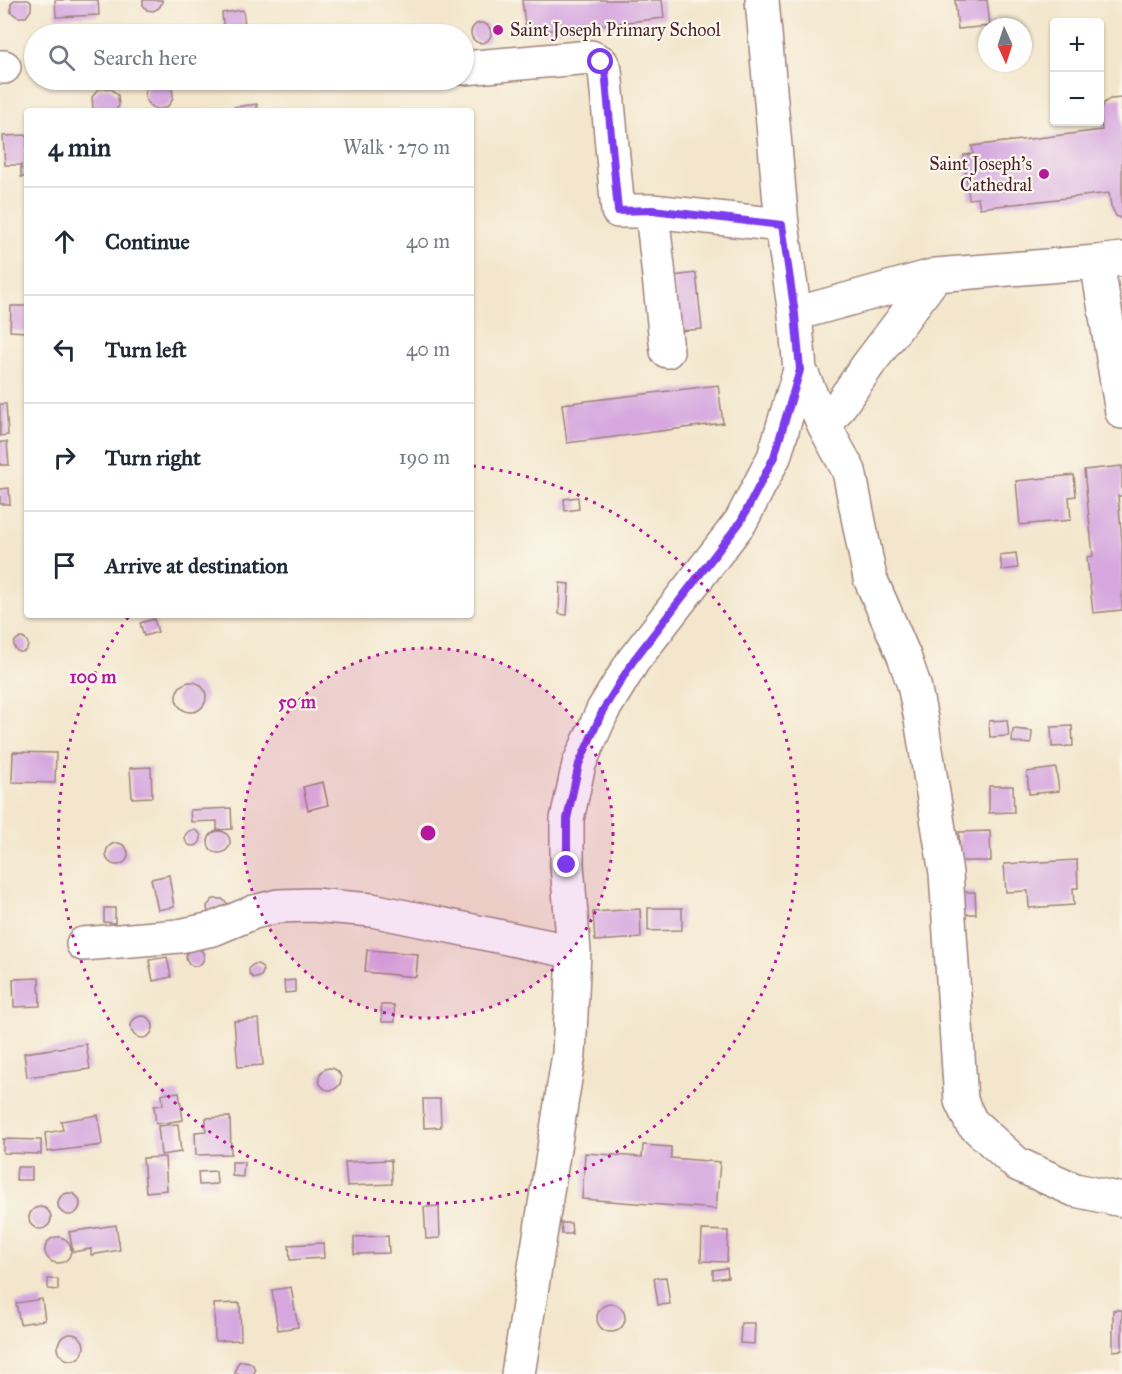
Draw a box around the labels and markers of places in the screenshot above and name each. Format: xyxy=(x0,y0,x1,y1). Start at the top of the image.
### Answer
place label: Saint Joseph Primary School xyxy=(510,19,721,42)
marker: Saint Joseph Primary School xyxy=(491,23,505,37)
place label: Saint Joseph's Cathedral xyxy=(929,153,1032,196)
marker: Saint Joseph's Cathedral xyxy=(1037,167,1051,181)
centre of rings xyxy=(418,823,438,843)

